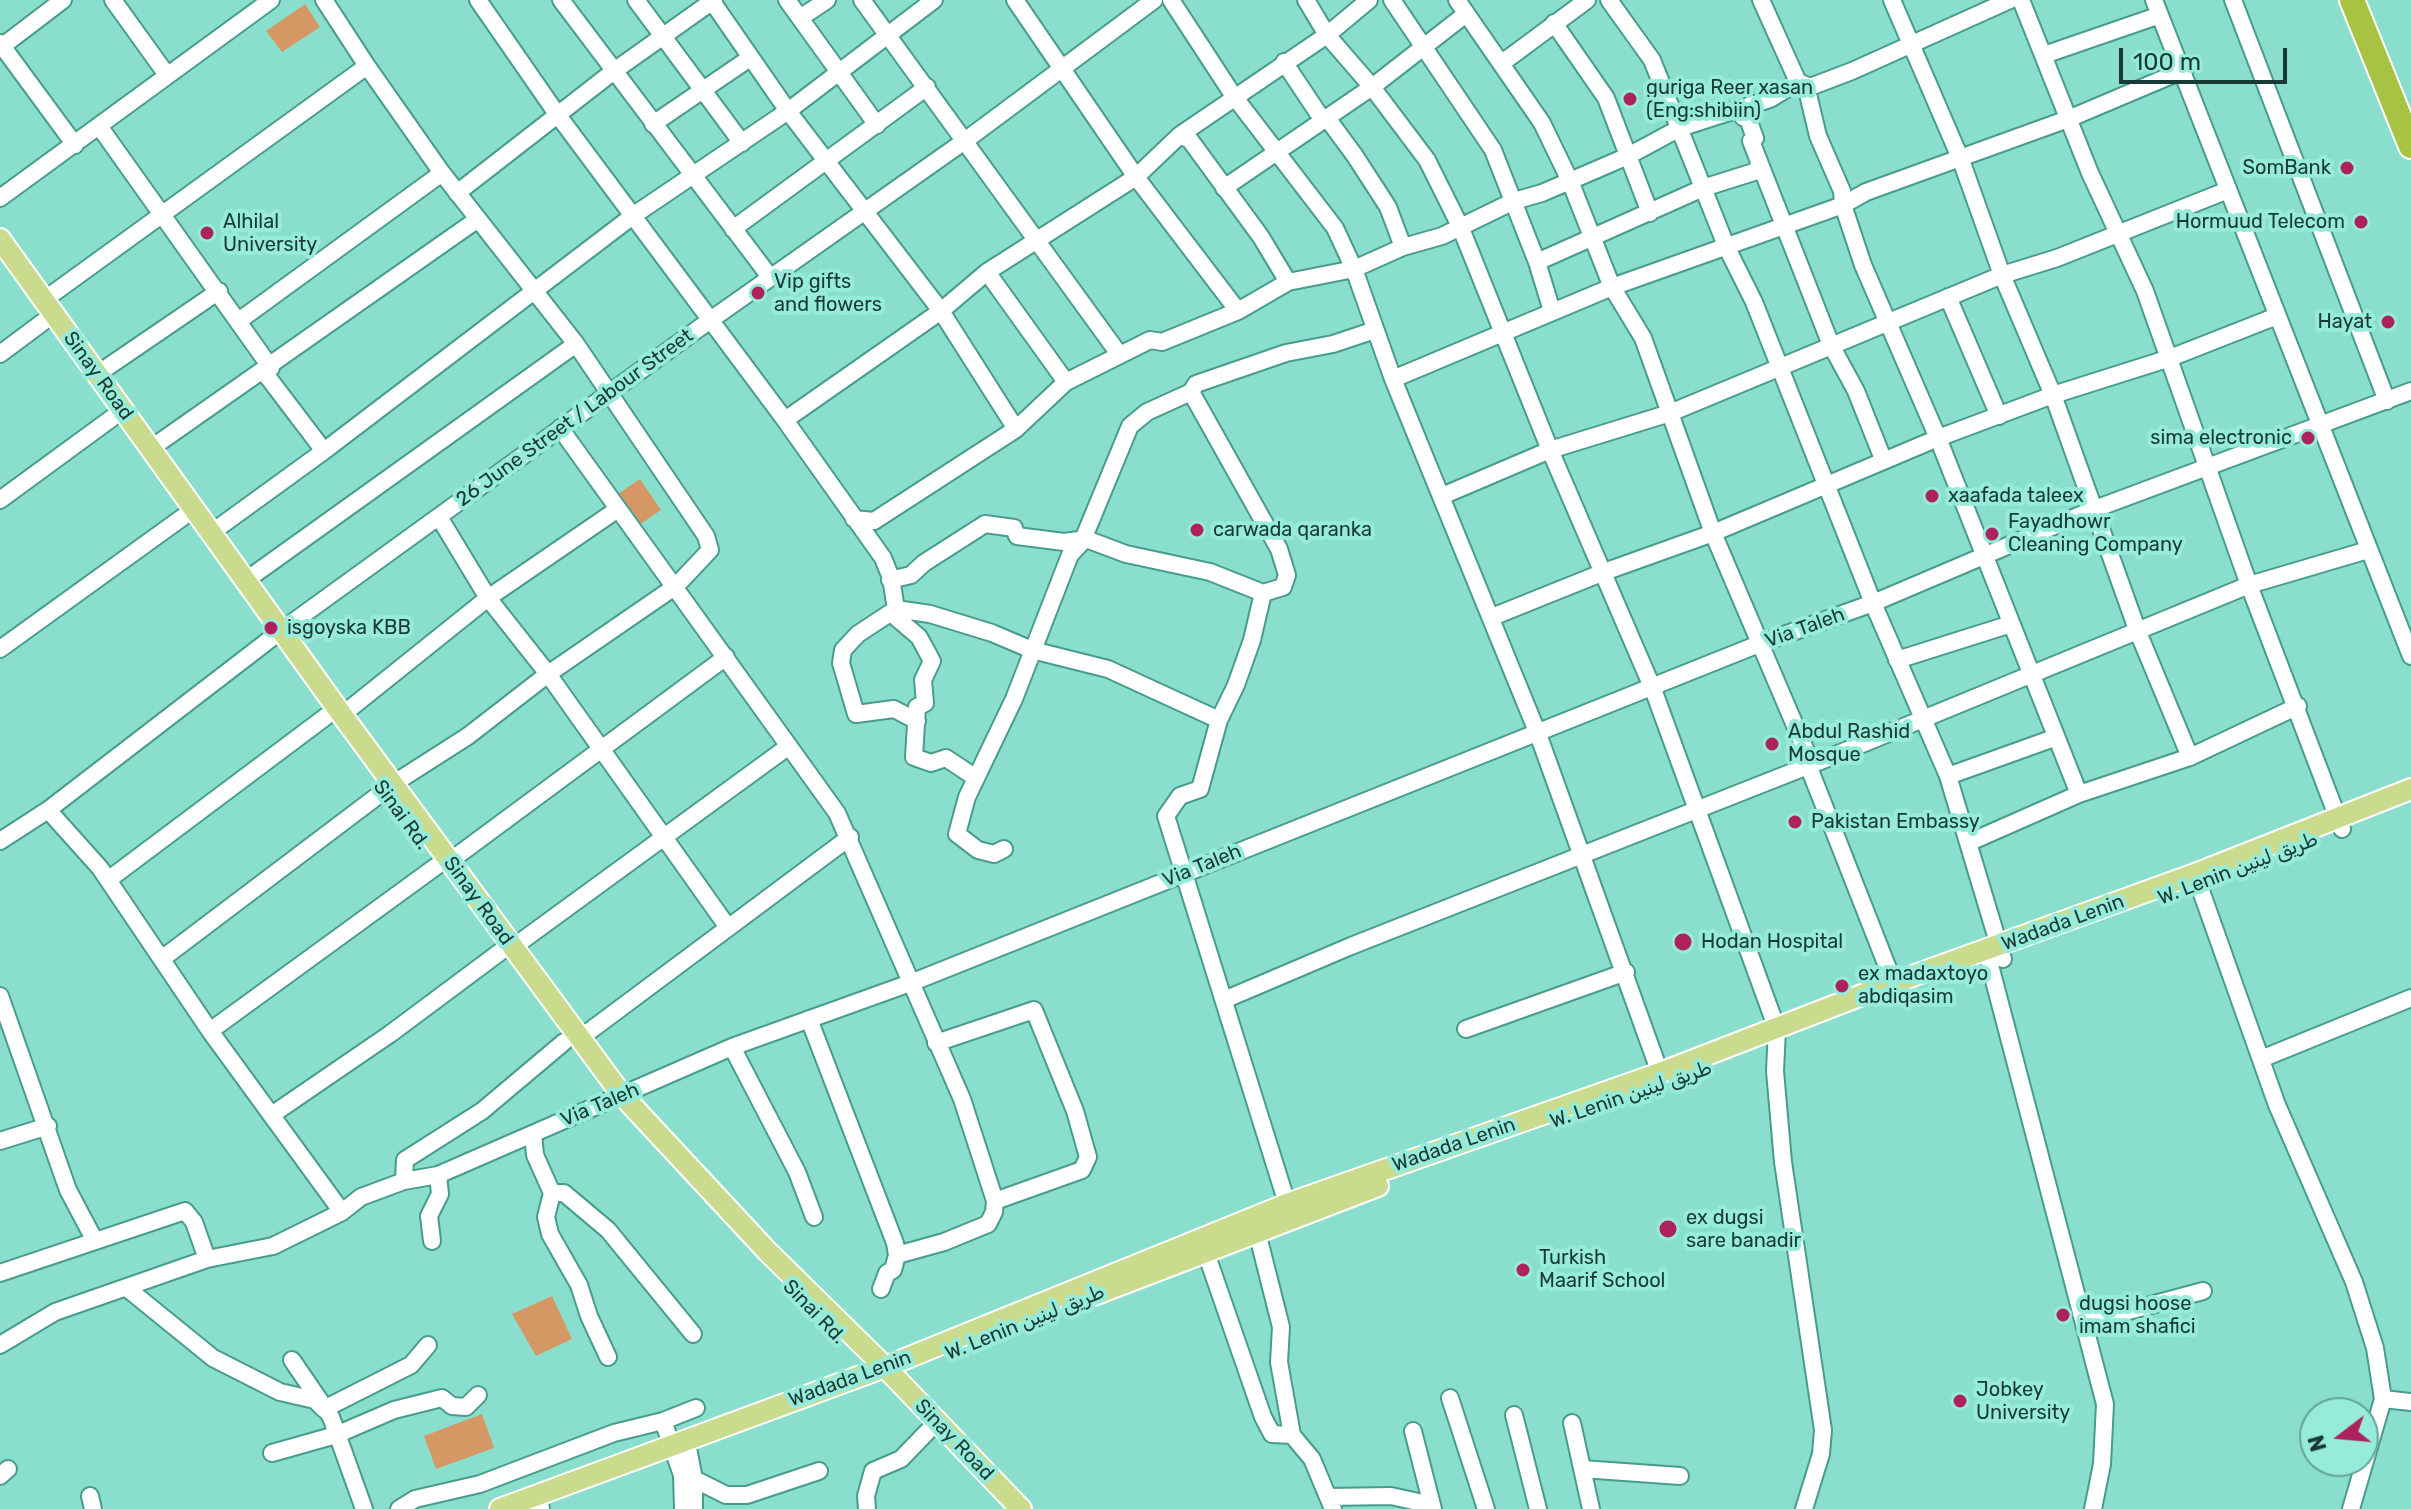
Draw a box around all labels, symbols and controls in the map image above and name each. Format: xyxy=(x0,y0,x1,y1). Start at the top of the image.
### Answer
scale bar xyxy=(2123,32,2291,82)
text: 100 m xyxy=(2133,48,2201,76)
place label: guriga Reer xasan (Eng:shibiin) xyxy=(1646,76,1813,123)
marker: guriga Reer xasan (Eng:shibiin) xyxy=(1621,90,1639,108)
place label: SomBank xyxy=(2242,156,2331,180)
marker: SomBank xyxy=(2338,159,2356,177)
place label: Alhilal University xyxy=(223,210,317,257)
place label: Hormuud Telecom xyxy=(2176,210,2345,234)
marker: Hormuud Telecom xyxy=(2352,213,2370,231)
marker: Alhilal University xyxy=(198,224,216,242)
place label: Vip gifts and flowers xyxy=(774,270,882,317)
marker: Vip gifts and flowers xyxy=(749,284,767,302)
place label: Hayat xyxy=(2317,310,2372,334)
marker: Hayat xyxy=(2379,313,2397,331)
street label: 26 June Street / Labour Street xyxy=(452,324,698,512)
street label: Sinay Road xyxy=(58,327,138,425)
place label: sima electronic xyxy=(2150,426,2292,450)
marker: sima electronic xyxy=(2299,429,2317,447)
place label: xaafada taleex xyxy=(1948,484,2084,508)
marker: xaafada taleex xyxy=(1923,487,1941,505)
place label: Fayadhowr Cleaning Company xyxy=(2008,510,2183,557)
place label: carwada qaranka xyxy=(1213,518,1372,542)
marker: carwada qaranka xyxy=(1188,521,1206,539)
marker: Fayadhowr Cleaning Company xyxy=(1983,525,2001,543)
street label: Via Taleh xyxy=(1762,603,1848,653)
place label: isgoyska KBB xyxy=(287,616,411,640)
marker: isgoyska KBB xyxy=(262,619,280,637)
place label: Abdul Rashid Mosque xyxy=(1788,720,1910,767)
marker: Abdul Rashid Mosque xyxy=(1763,735,1781,753)
street label: Sinai Rd. xyxy=(368,776,434,854)
place label: Pakistan Embassy xyxy=(1811,810,1980,834)
marker: Pakistan Embassy xyxy=(1786,813,1804,831)
street label: W. Lenin طريق لينين xyxy=(2155,827,2321,911)
street label: Via Taleh xyxy=(1159,839,1245,893)
street label: Sinay Road xyxy=(438,852,518,950)
street label: Wadada Lenin xyxy=(1998,890,2128,956)
place label: Hodan Hospital xyxy=(1701,930,1843,954)
marker: Hodan Hospital xyxy=(1672,931,1694,953)
place label: ex madaxtoyo abdiqasim xyxy=(1858,962,1988,1009)
marker: ex madaxtoyo abdiqasim xyxy=(1833,977,1851,995)
street label: W. Lenin طريق لينين xyxy=(1547,1056,1715,1134)
street label: Via Taleh xyxy=(557,1078,643,1132)
street label: Wadada Lenin xyxy=(1389,1113,1519,1177)
place label: ex dugsi sare banadir xyxy=(1686,1206,1801,1253)
marker: ex dugsi sare banadir xyxy=(1657,1218,1679,1240)
place label: Turkish Maarif School xyxy=(1539,1246,1665,1293)
marker: Turkish Maarif School xyxy=(1514,1261,1532,1279)
street label: Sinai Rd. xyxy=(778,1275,850,1349)
street label: W. Lenin طريق لينين xyxy=(942,1280,1108,1366)
place label: dugsi hoose imam shafici xyxy=(2079,1292,2196,1339)
marker: dugsi hoose imam shafici xyxy=(2054,1306,2072,1324)
street label: Wadada Lenin xyxy=(785,1346,915,1412)
place label: Jobkey University xyxy=(1976,1378,2070,1425)
marker: Jobkey University xyxy=(1951,1392,1969,1410)
street label: Sinay Road xyxy=(909,1394,999,1486)
north arrow xyxy=(2299,1397,2379,1477)
text: N xyxy=(2302,1432,2333,1455)

